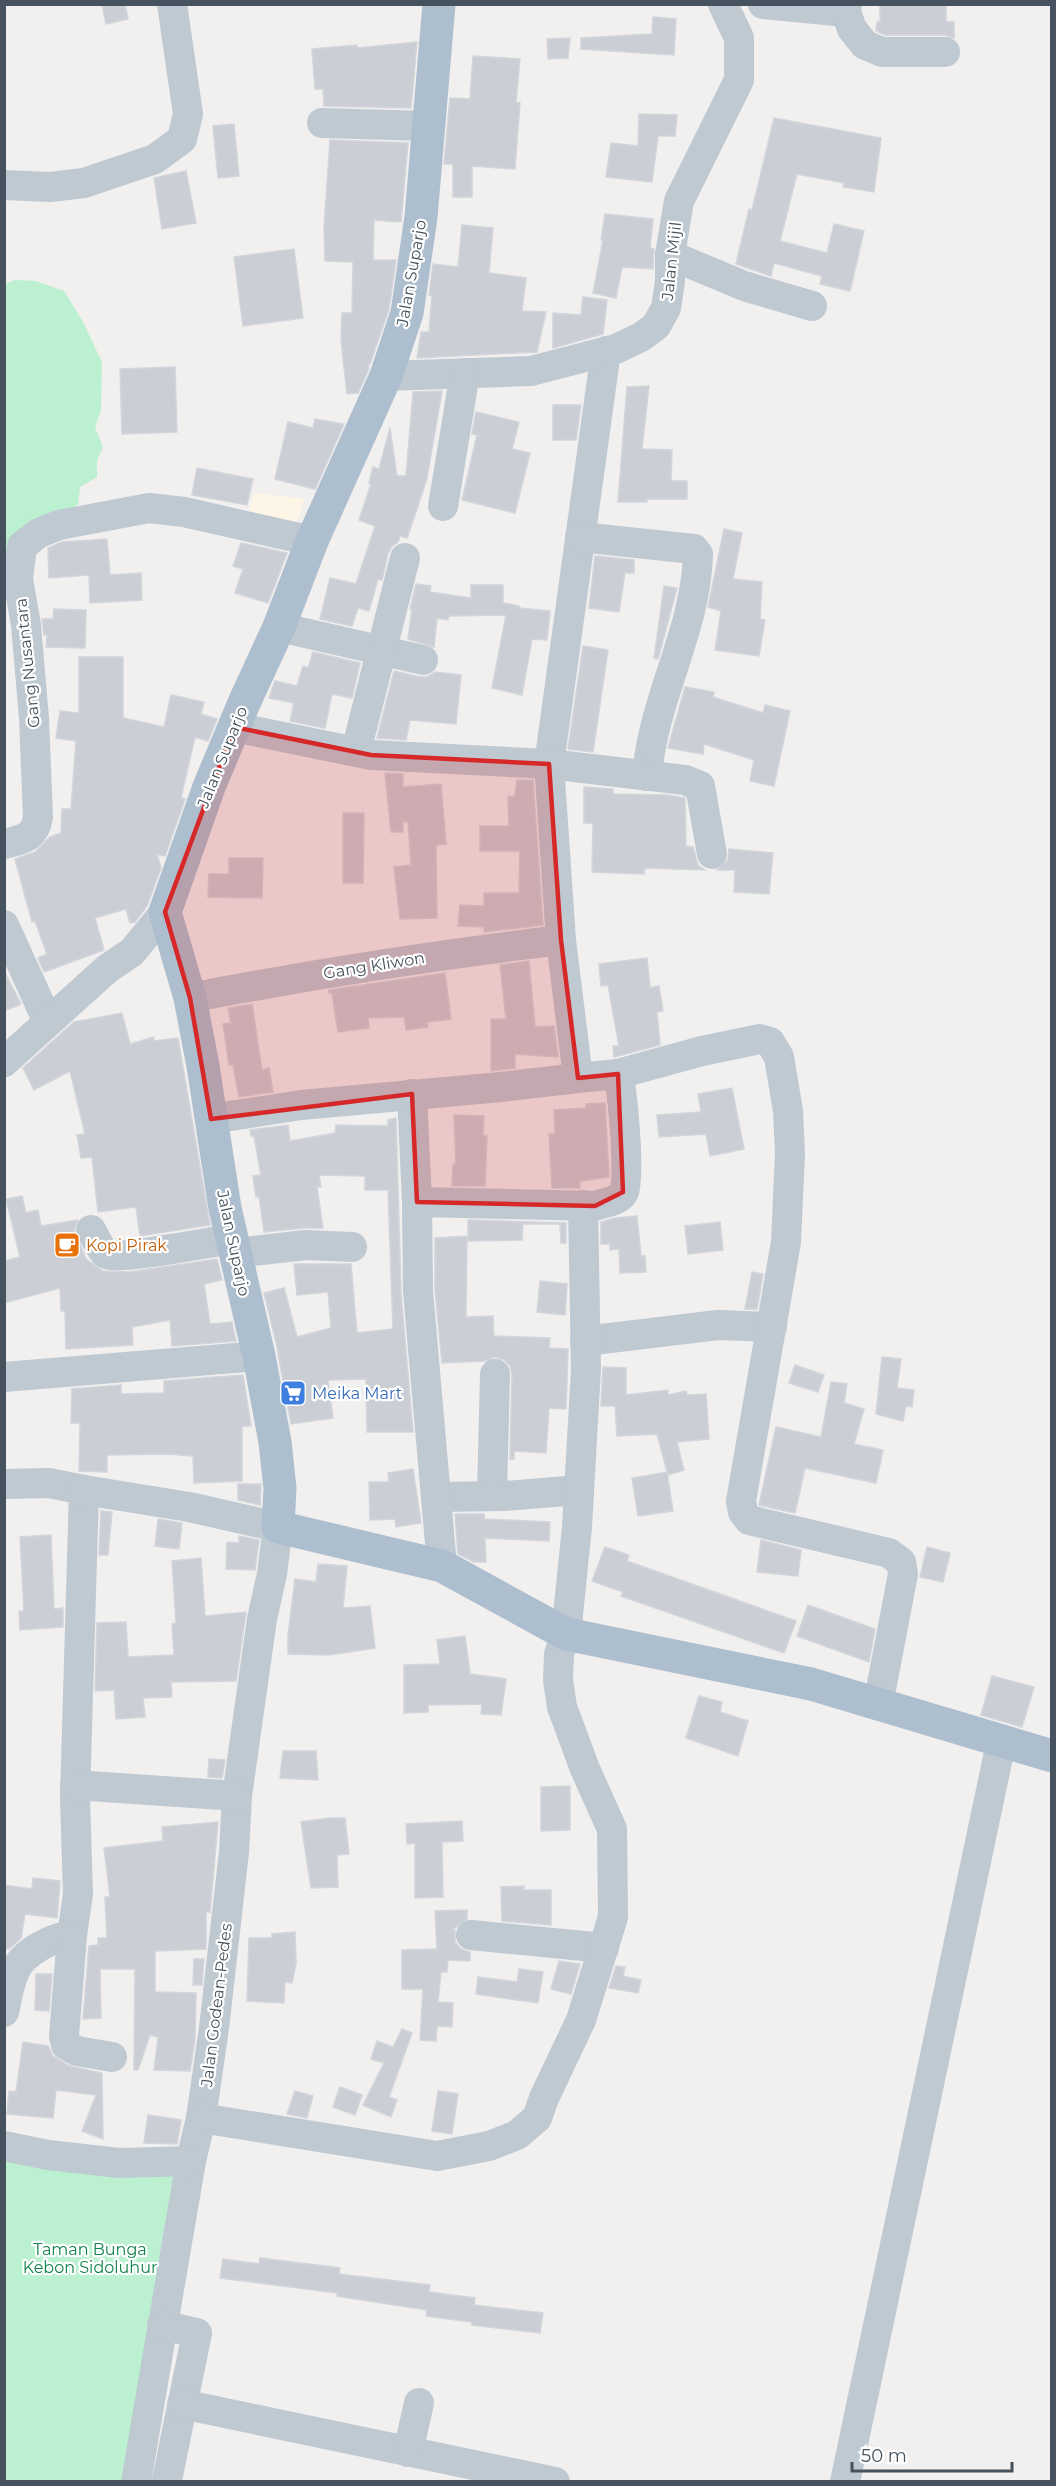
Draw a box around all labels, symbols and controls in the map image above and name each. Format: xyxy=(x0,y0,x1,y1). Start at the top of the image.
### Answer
street label: Jalan Suparjo xyxy=(393,218,430,329)
street label: Jalan Mijil xyxy=(658,221,685,302)
street label: Gang Nusantara xyxy=(11,597,44,729)
street label: Jalan Suparjo xyxy=(193,704,251,812)
street label: Gang Kliwon xyxy=(322,948,426,983)
street label: Jalan Suparjo xyxy=(213,1187,254,1298)
cafe icon: Kopi Pirak xyxy=(52,1230,82,1260)
place label: Kopi Pirak xyxy=(86,1236,167,1255)
supermarket icon: Meika Mart xyxy=(278,1378,308,1408)
place label: Meika Mart xyxy=(312,1384,403,1403)
street label: Jalan Godean-Pedes xyxy=(197,1922,236,2089)
park label: Taman Bunga Kebon Sidoluhur xyxy=(23,2240,157,2277)
scale bar xyxy=(852,2435,1012,2473)
text: 50 m xyxy=(861,2445,907,2467)

